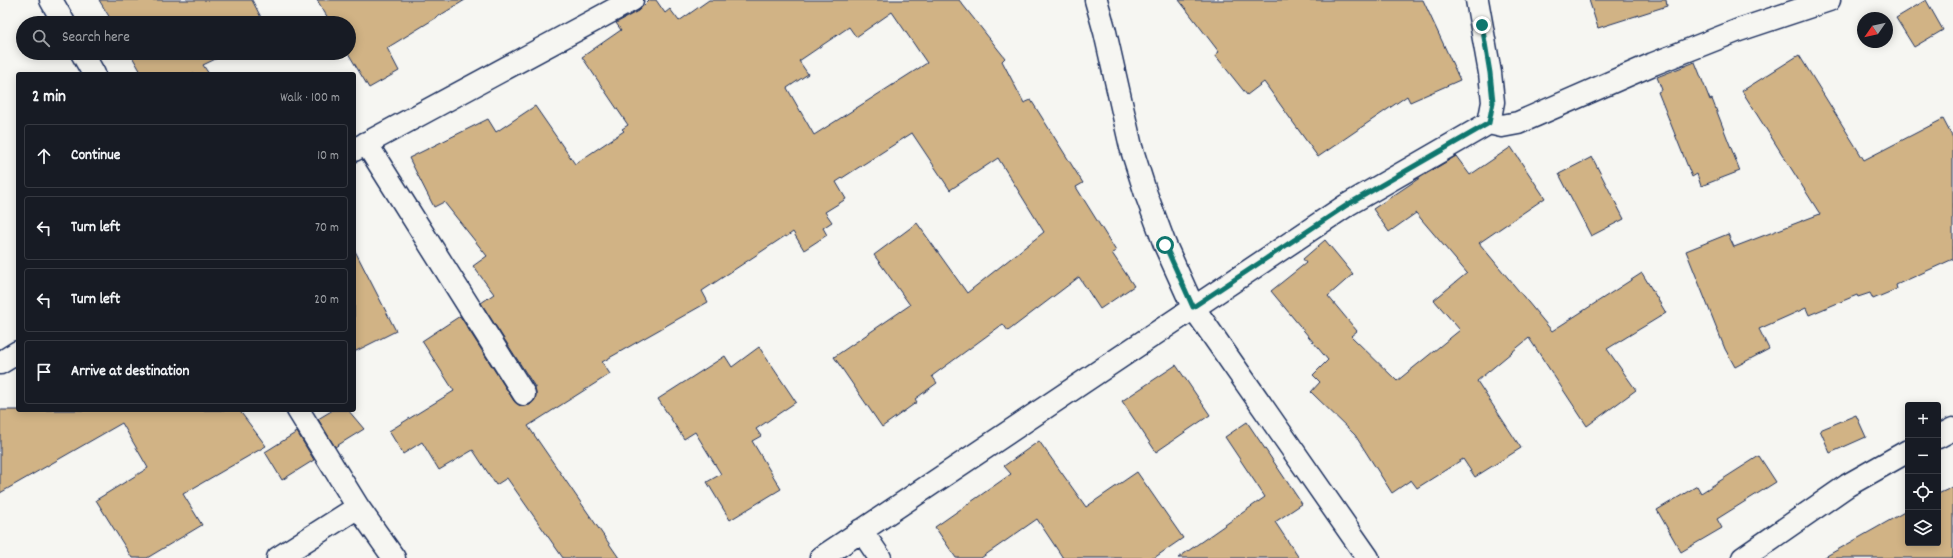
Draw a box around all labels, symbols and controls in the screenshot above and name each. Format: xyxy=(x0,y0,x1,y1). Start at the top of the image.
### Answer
north arrow xyxy=(1857,12,1893,48)
search box xyxy=(16,16,356,60)
route end xyxy=(1473,16,1491,34)
icon: search xyxy=(30,27,52,49)
text: Search here xyxy=(62,27,130,49)
text: 2 min xyxy=(32,86,66,110)
text: Walk · 100 m xyxy=(280,89,340,108)
icon: ahead xyxy=(33,145,55,167)
text: Continue xyxy=(71,145,120,167)
text: 10 m xyxy=(317,147,339,166)
icon: left xyxy=(33,217,55,239)
text: Turn left xyxy=(71,217,120,239)
text: 70 m xyxy=(315,219,339,238)
route start xyxy=(1156,236,1174,254)
icon: left xyxy=(33,289,55,311)
text: Turn left xyxy=(71,289,120,311)
text: 20 m xyxy=(314,291,339,310)
icon: arrive xyxy=(33,361,55,383)
text: Arrive at destination xyxy=(71,361,189,383)
map controls xyxy=(1905,402,1941,546)
button: + xyxy=(1905,402,1941,438)
button: − xyxy=(1905,438,1941,474)
button: locate xyxy=(1905,474,1941,510)
button: layers xyxy=(1905,510,1941,546)

